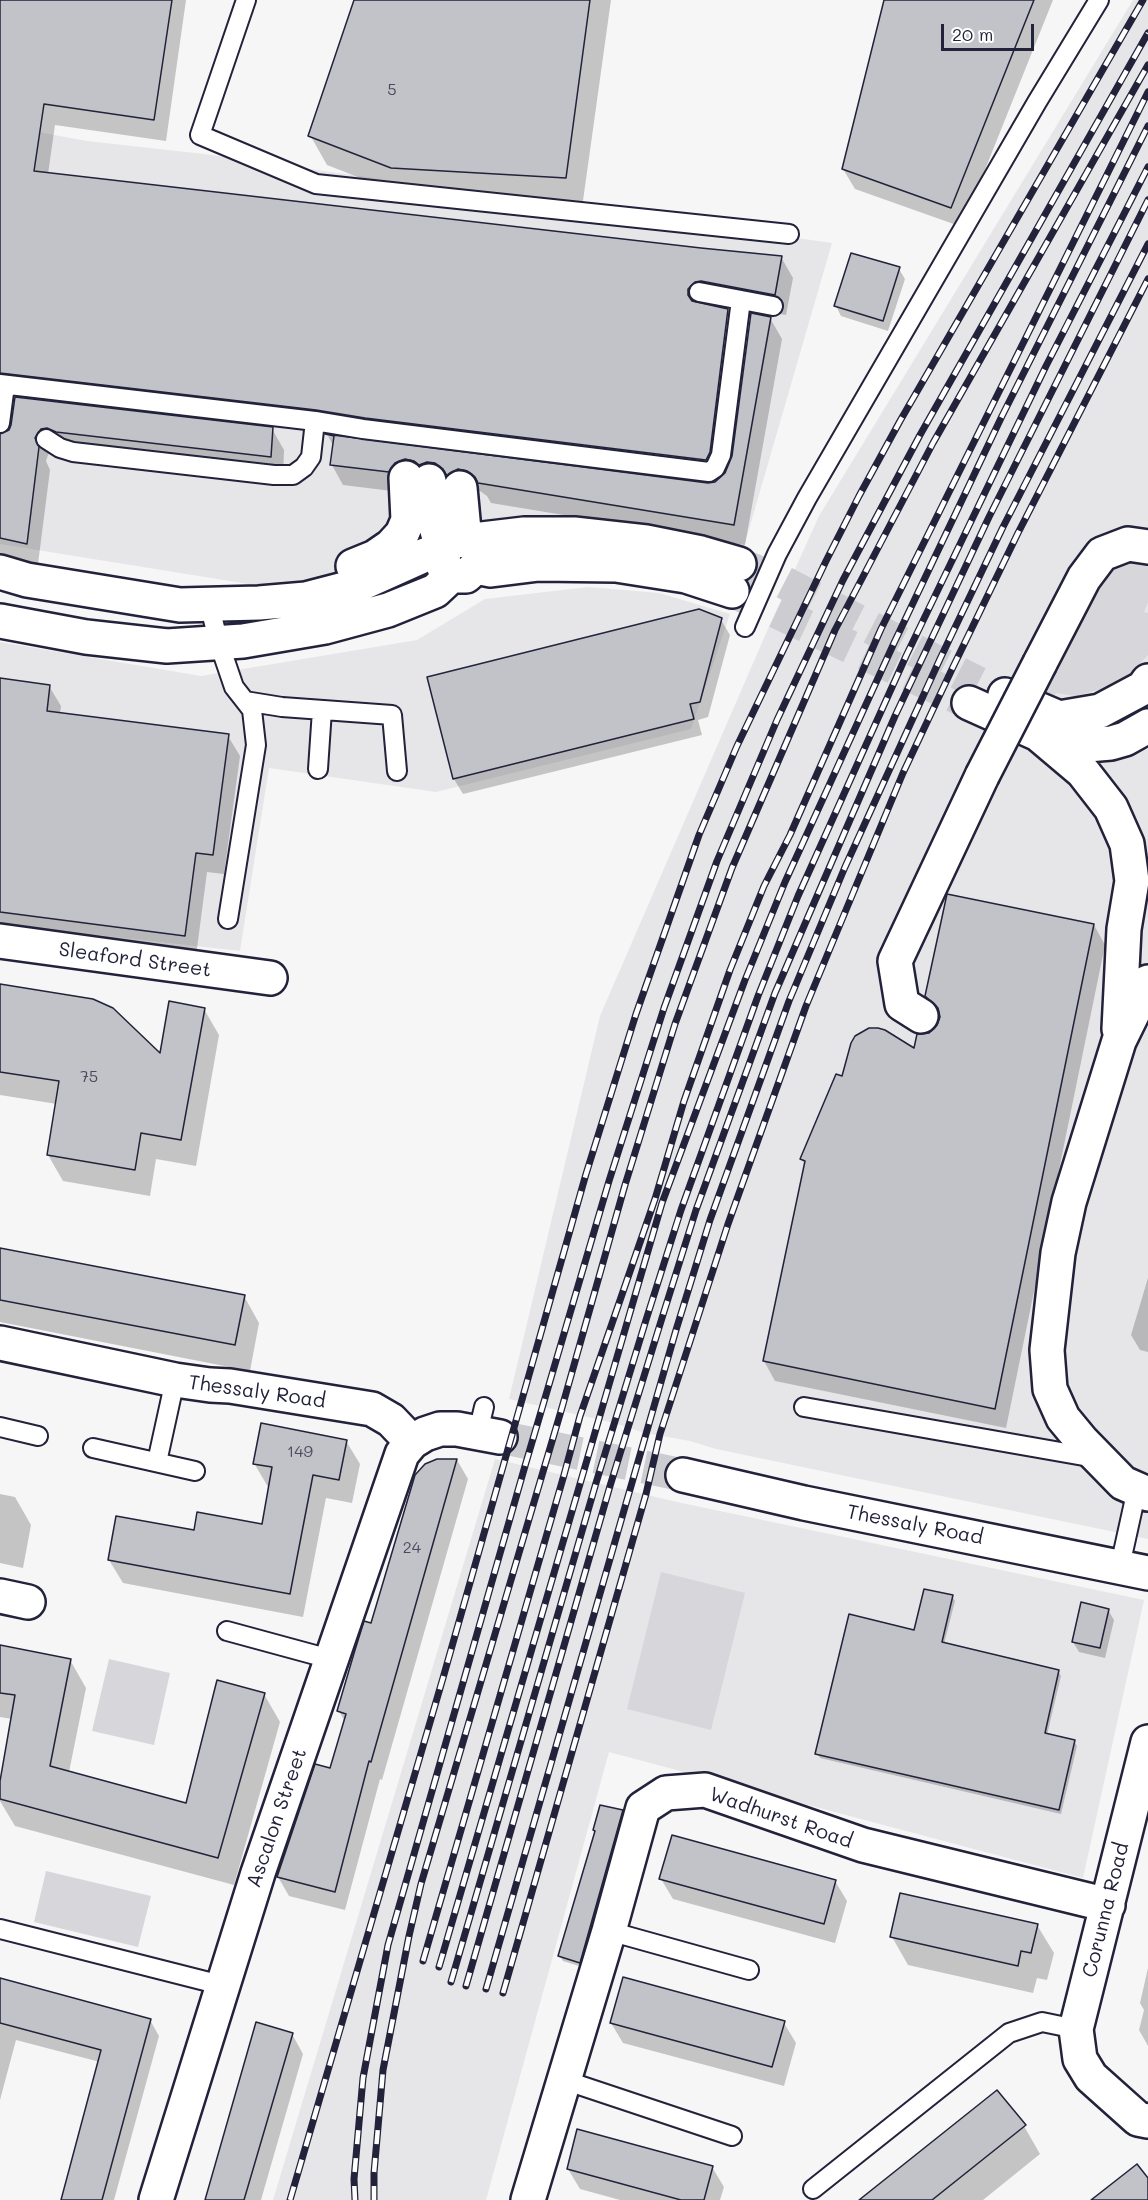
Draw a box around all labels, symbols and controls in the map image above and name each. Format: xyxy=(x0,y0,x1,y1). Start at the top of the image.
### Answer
scale bar xyxy=(944,12,1037,50)
text: 20 m xyxy=(952,22,993,46)
house number: 5 xyxy=(387,80,397,100)
street label: Sleaford Street xyxy=(57,937,213,983)
house number: 75 xyxy=(80,1067,98,1087)
street label: Thessaly Road xyxy=(187,1370,327,1414)
house number: 149 xyxy=(287,1442,313,1462)
street label: Thessaly Road xyxy=(845,1500,985,1550)
house number: 24 xyxy=(403,1538,421,1558)
street label: Ascalon Street xyxy=(242,1745,312,1891)
street label: Wadhurst Road xyxy=(706,1782,856,1854)
street label: Corunna Road xyxy=(1078,1840,1134,1980)

